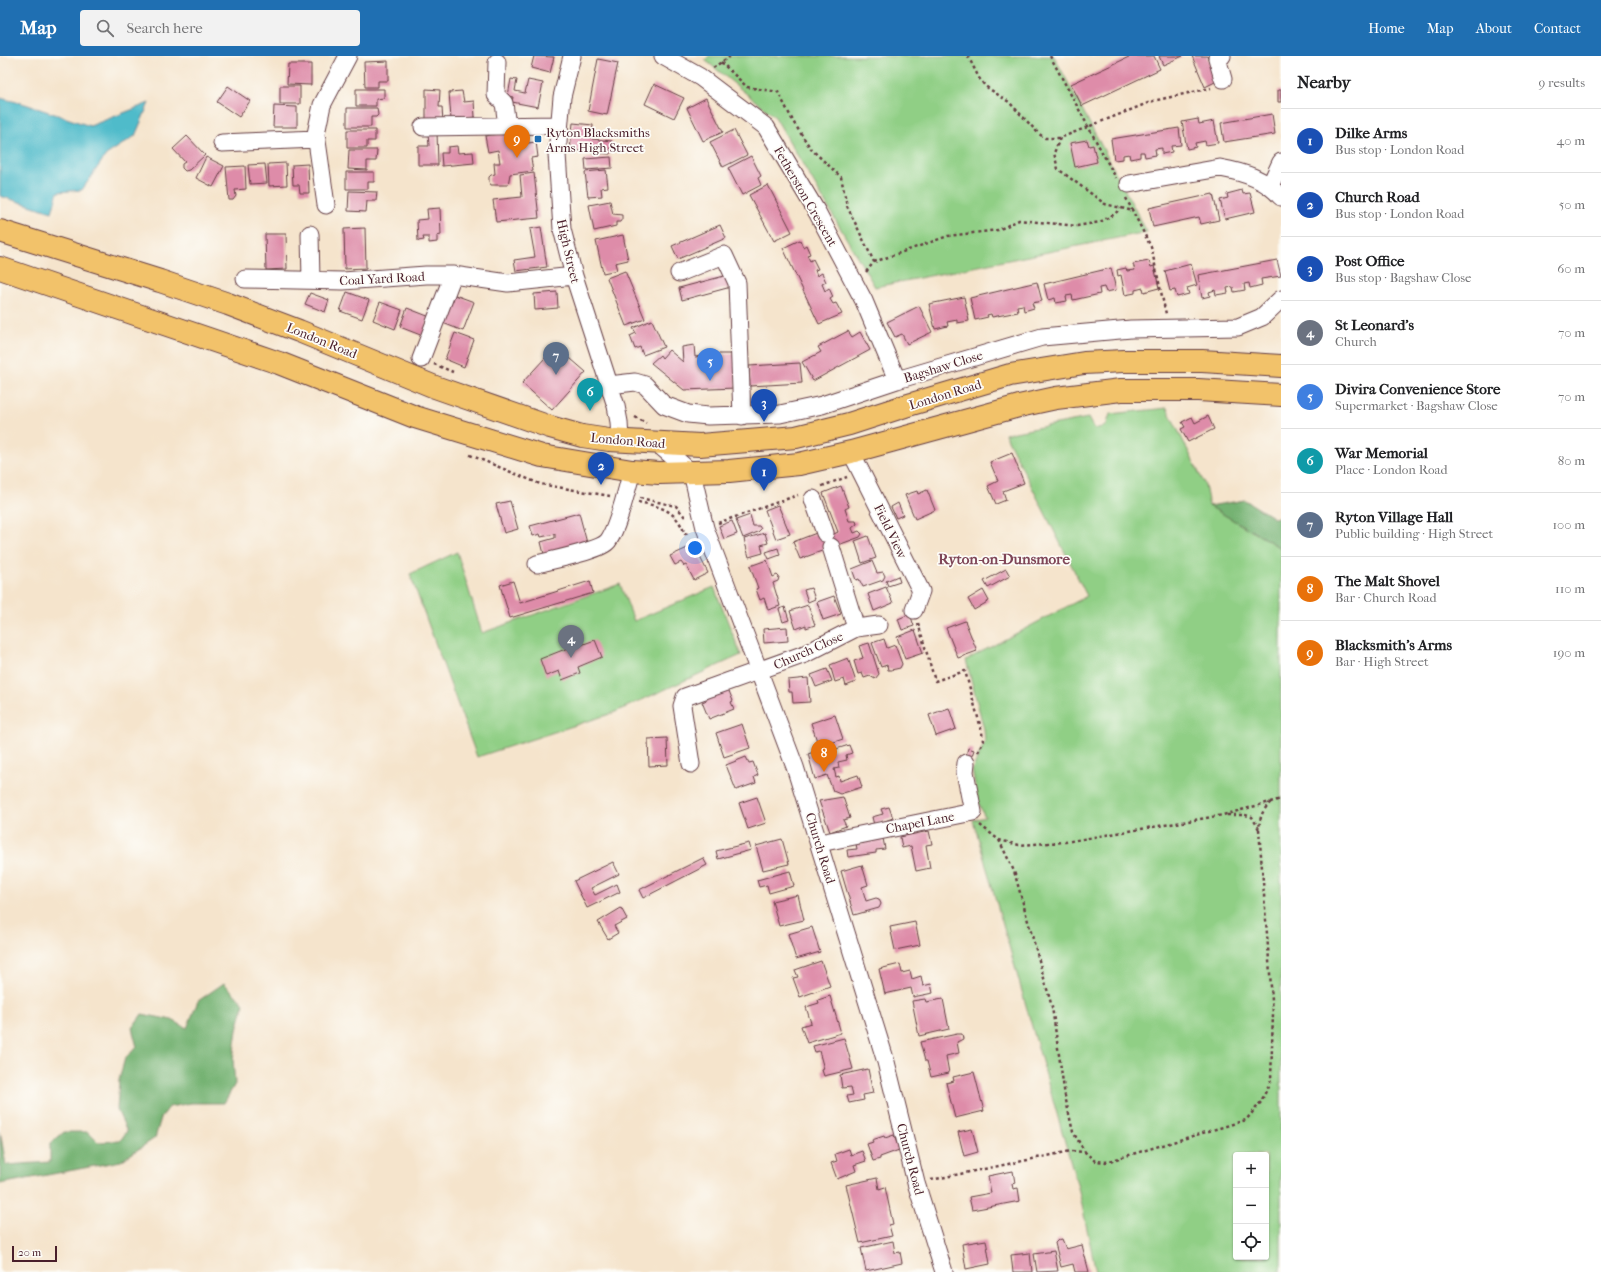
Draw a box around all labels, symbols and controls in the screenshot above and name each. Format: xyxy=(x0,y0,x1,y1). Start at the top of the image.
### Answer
search box xyxy=(80,10,360,46)
text: Map xyxy=(20,17,56,39)
icon: search xyxy=(94,17,116,39)
text: Search here xyxy=(126,19,203,37)
text: Home xyxy=(1368,20,1405,37)
text: Map xyxy=(1427,20,1454,37)
text: About xyxy=(1476,20,1512,37)
text: Contact xyxy=(1534,20,1581,37)
text: Nearby xyxy=(1297,72,1351,92)
text: 9 results xyxy=(1538,75,1585,90)
text: Dilke Arms xyxy=(1335,124,1407,142)
pin: 9 xyxy=(504,125,530,158)
place label: Ryton Blacksmiths Arms High Street xyxy=(545,125,650,155)
text: 1 xyxy=(1308,133,1312,148)
text: 40 m xyxy=(1557,133,1585,148)
marker: Ryton Blacksmiths Arms High Street xyxy=(533,134,543,144)
text: Bus stop · London Road xyxy=(1335,142,1464,157)
street label: Fetherston Crescent xyxy=(771,144,841,249)
text: Church Road xyxy=(1335,188,1420,206)
text: 2 xyxy=(1307,197,1313,212)
text: 50 m xyxy=(1559,197,1585,212)
text: Bus stop · London Road xyxy=(1335,206,1464,221)
street label: High Street xyxy=(554,218,583,285)
text: Post Office xyxy=(1335,252,1404,270)
text: 3 xyxy=(1307,261,1313,276)
text: 60 m xyxy=(1557,261,1585,276)
street label: Coal Yard Road xyxy=(339,269,426,288)
text: Bus stop · Bagshaw Close xyxy=(1335,270,1471,285)
text: St Leonard's xyxy=(1335,316,1414,334)
street label: London Road xyxy=(284,320,360,362)
text: 4 xyxy=(1306,325,1314,340)
text: 70 m xyxy=(1558,325,1585,340)
text: Church xyxy=(1335,334,1377,349)
pin: 7 xyxy=(543,342,569,375)
street label: Bagshaw Close xyxy=(902,347,985,386)
pin: 5 xyxy=(697,348,723,381)
street label: London Road xyxy=(907,376,984,413)
pin: 6 xyxy=(577,378,603,411)
text: Divira Convenience Store xyxy=(1335,380,1500,398)
pin: 3 xyxy=(751,389,777,422)
text: 5 xyxy=(1307,389,1313,404)
text: 70 m xyxy=(1558,389,1585,404)
text: Supermarket · Bagshaw Close xyxy=(1335,398,1498,413)
street label: London Road xyxy=(590,430,667,451)
text: War Memorial xyxy=(1335,444,1428,462)
pin: 2 xyxy=(588,452,614,485)
text: 6 xyxy=(1306,453,1314,468)
text: 80 m xyxy=(1558,453,1585,468)
pin: 1 xyxy=(751,458,777,491)
text: Place · London Road xyxy=(1335,462,1448,477)
street label: Field View xyxy=(871,502,910,561)
text: Ryton Village Hall xyxy=(1335,508,1453,526)
text: 7 xyxy=(1307,517,1313,532)
text: 100 m xyxy=(1552,517,1585,532)
text: Public building · High Street xyxy=(1335,526,1493,541)
your location xyxy=(685,538,705,558)
district label: Ryton-on-Dunsmore xyxy=(938,550,1070,568)
text: The Malt Shovel xyxy=(1335,572,1440,590)
text: 8 xyxy=(1307,581,1313,596)
text: 110 m xyxy=(1555,581,1585,596)
text: Bar · Church Road xyxy=(1335,590,1437,605)
pin: 4 xyxy=(558,625,584,658)
street label: Church Close xyxy=(771,628,846,672)
text: Blacksmith's Arms xyxy=(1335,636,1452,654)
text: 9 xyxy=(1307,645,1313,660)
text: 190 m xyxy=(1553,645,1585,660)
text: Bar · High Street xyxy=(1335,654,1429,669)
pin: 8 xyxy=(811,739,837,772)
street label: Chapel Lane xyxy=(884,808,956,837)
street label: Church Road xyxy=(803,811,839,886)
street label: Church Road xyxy=(894,1122,928,1197)
map controls xyxy=(1233,1152,1269,1260)
button: + xyxy=(1233,1152,1269,1188)
button: − xyxy=(1233,1188,1269,1224)
button: locate xyxy=(1233,1224,1269,1260)
scale bar xyxy=(12,1244,57,1263)
text: 20 m xyxy=(18,1246,41,1259)

